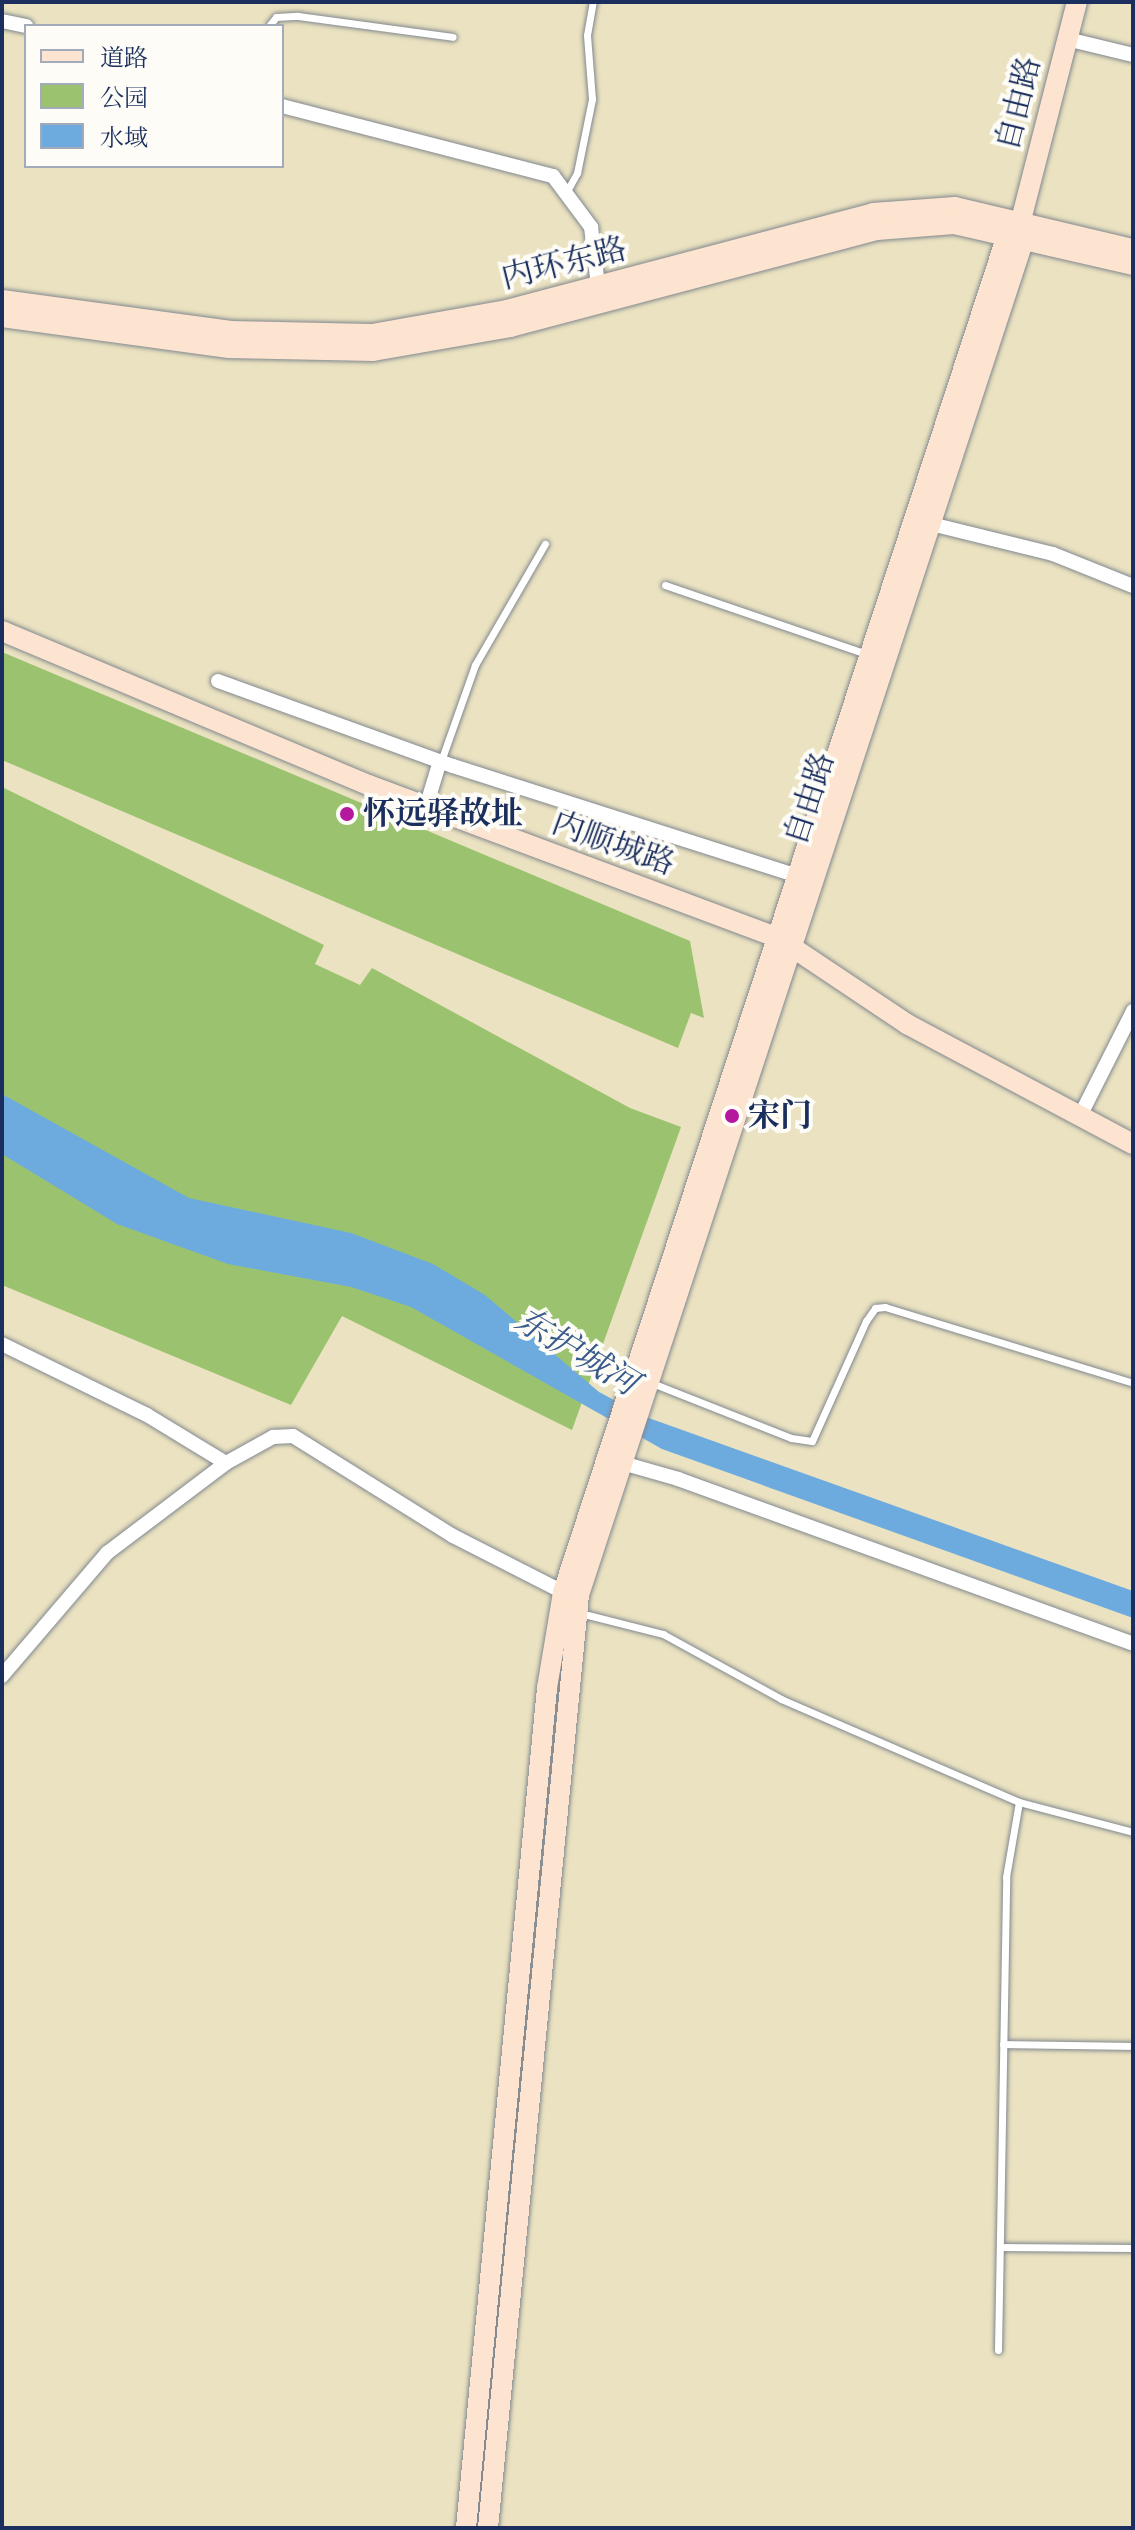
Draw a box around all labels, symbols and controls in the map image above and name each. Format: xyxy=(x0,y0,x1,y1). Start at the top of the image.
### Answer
legend xyxy=(24,24,284,168)
text: 道路 xyxy=(100,44,148,74)
street label: 自由路 xyxy=(989,53,1049,155)
text: 公园 xyxy=(100,84,148,114)
text: 水域 xyxy=(100,124,148,154)
street label: 内环东路 xyxy=(497,230,631,298)
street label: 自由路 xyxy=(777,747,843,851)
place label: 怀远驿故址 xyxy=(363,795,523,833)
street label: 内顺城路 xyxy=(546,804,680,884)
marker: 怀远驿故址 xyxy=(338,805,356,823)
place label: 宋门 xyxy=(748,1097,812,1135)
marker: 宋门 xyxy=(723,1107,741,1125)
water label: 东护城河 xyxy=(507,1300,645,1406)

